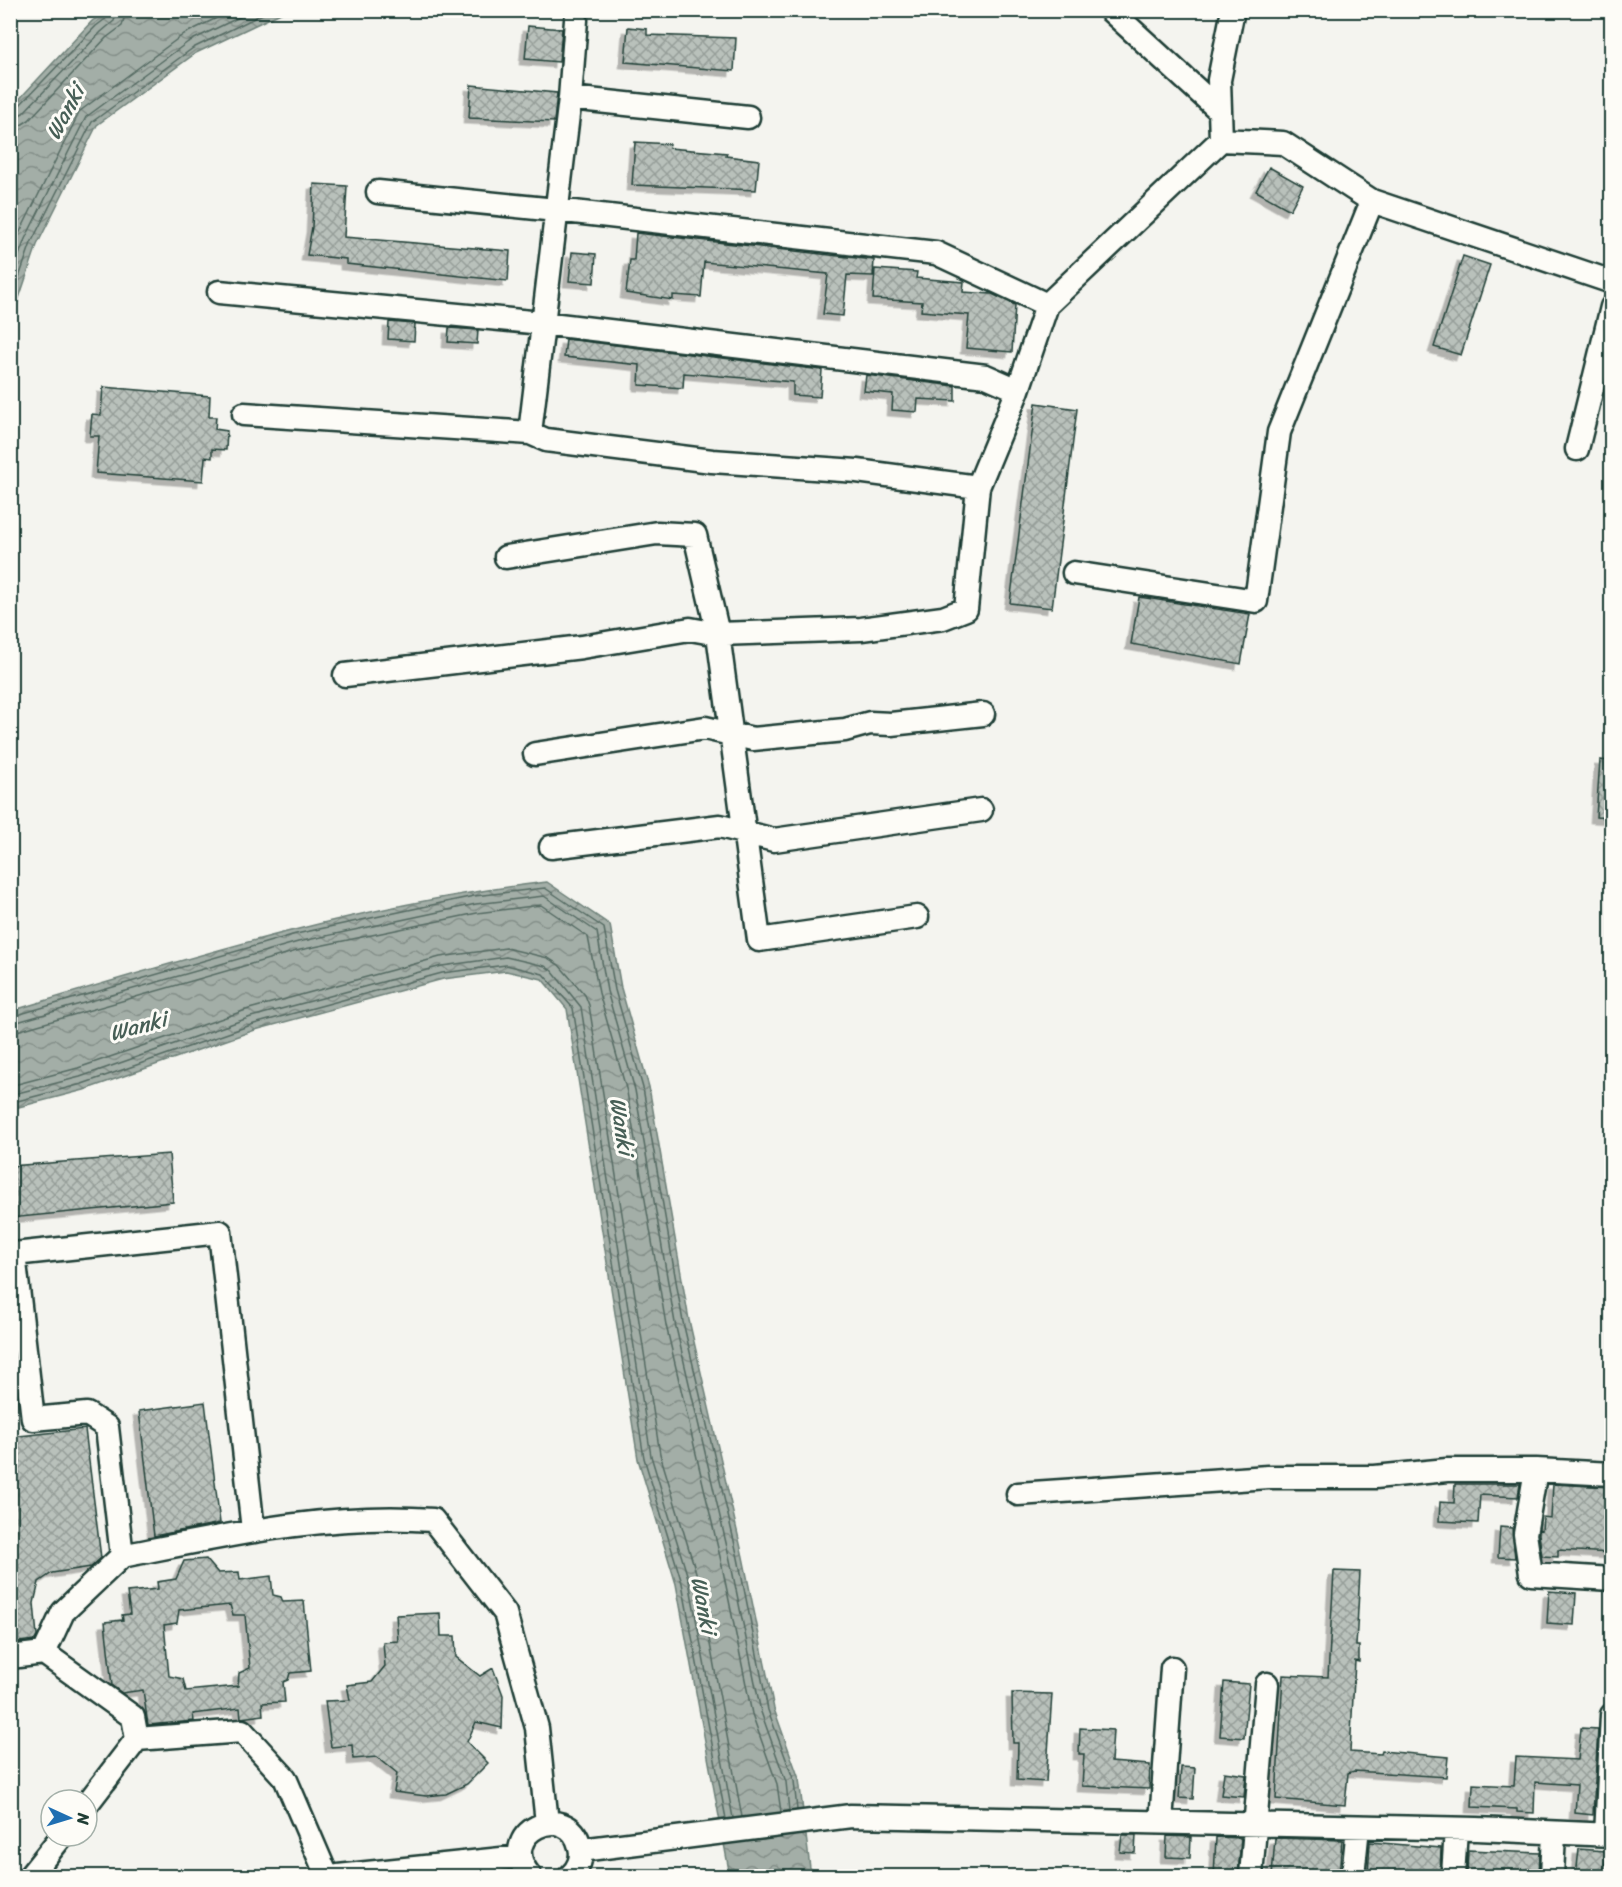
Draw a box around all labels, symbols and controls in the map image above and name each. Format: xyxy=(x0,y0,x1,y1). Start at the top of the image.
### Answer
water label: Wanki xyxy=(34,73,98,147)
water label: Wanki xyxy=(105,998,176,1052)
water label: Wanki xyxy=(598,1094,647,1162)
water label: Wanki xyxy=(679,1573,730,1642)
north arrow xyxy=(39,1788,99,1848)
text: N xyxy=(69,1811,98,1826)

